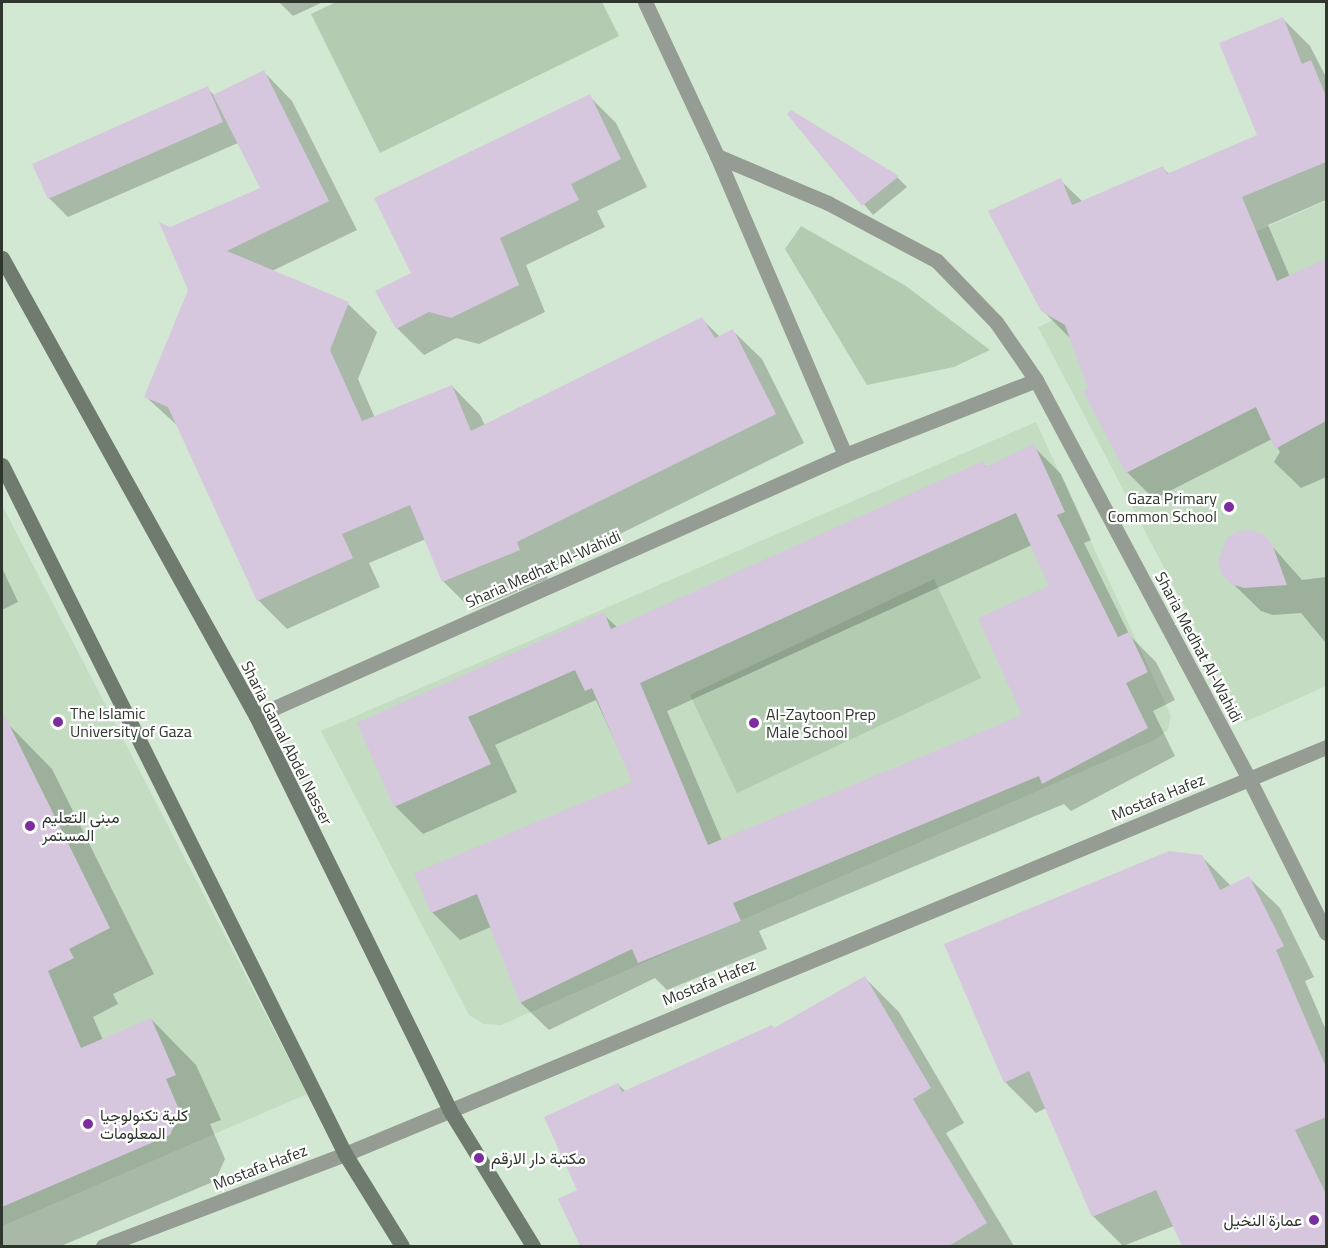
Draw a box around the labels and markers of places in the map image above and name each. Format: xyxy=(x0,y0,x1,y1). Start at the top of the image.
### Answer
place label: Gaza Primary Common School xyxy=(1108,488,1217,526)
marker: Gaza Primary Common School xyxy=(1222,500,1236,514)
place label: The Islamic University of Gaza xyxy=(70,703,192,741)
place label: Al-Zaytoon Prep Male School xyxy=(766,704,876,742)
marker: The Islamic University of Gaza xyxy=(51,715,65,729)
marker: Al-Zaytoon Prep Male School xyxy=(747,716,761,730)
place label: مبنى التعليم المستمر xyxy=(42,807,120,845)
marker: مبنى التعليم المستمر xyxy=(23,819,37,833)
place label: كلية تكنولوجيا المعلومات xyxy=(100,1105,188,1143)
marker: كلية تكنولوجيا المعلومات xyxy=(81,1117,95,1131)
place label: مكتبة دار الارقم xyxy=(491,1148,586,1168)
marker: مكتبة دار الارقم xyxy=(472,1151,486,1165)
place label: عمارة النخيل xyxy=(1223,1210,1302,1230)
marker: عمارة النخيل xyxy=(1307,1213,1321,1227)

